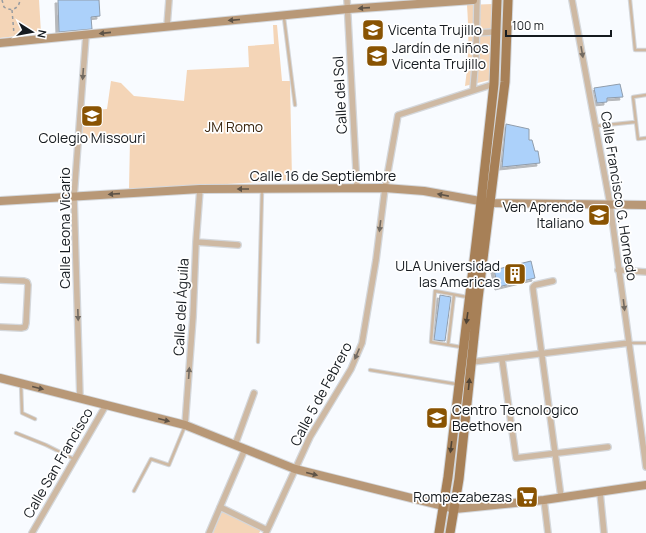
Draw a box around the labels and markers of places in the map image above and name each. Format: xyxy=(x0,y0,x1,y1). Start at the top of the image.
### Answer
school or university icon: Vicenta Trujillo xyxy=(360,17,386,43)
place label: Vicenta Trujillo xyxy=(388,20,482,39)
place label: Jardín de niños Vicenta Trujillo xyxy=(392,38,489,73)
school or university icon: Jardín de niños Vicenta Trujillo xyxy=(364,43,390,69)
school or university icon: Colegio Missouri xyxy=(79,103,105,129)
place label: Colegio Missouri xyxy=(38,128,146,147)
place label: Ven Aprende Italiano xyxy=(503,197,584,232)
school or university icon: Ven Aprende Italiano xyxy=(586,202,612,228)
place label: ULA Universidad las Americas xyxy=(395,256,500,291)
building icon: ULA Universidad las Americas xyxy=(502,261,528,287)
place label: Centro Tecnologico Beethoven xyxy=(452,400,579,435)
school or university icon: Centro Tecnologico Beethoven xyxy=(424,405,450,431)
supermarket icon: Rompezabezas xyxy=(514,484,540,510)
place label: Rompezabezas xyxy=(413,487,512,506)

